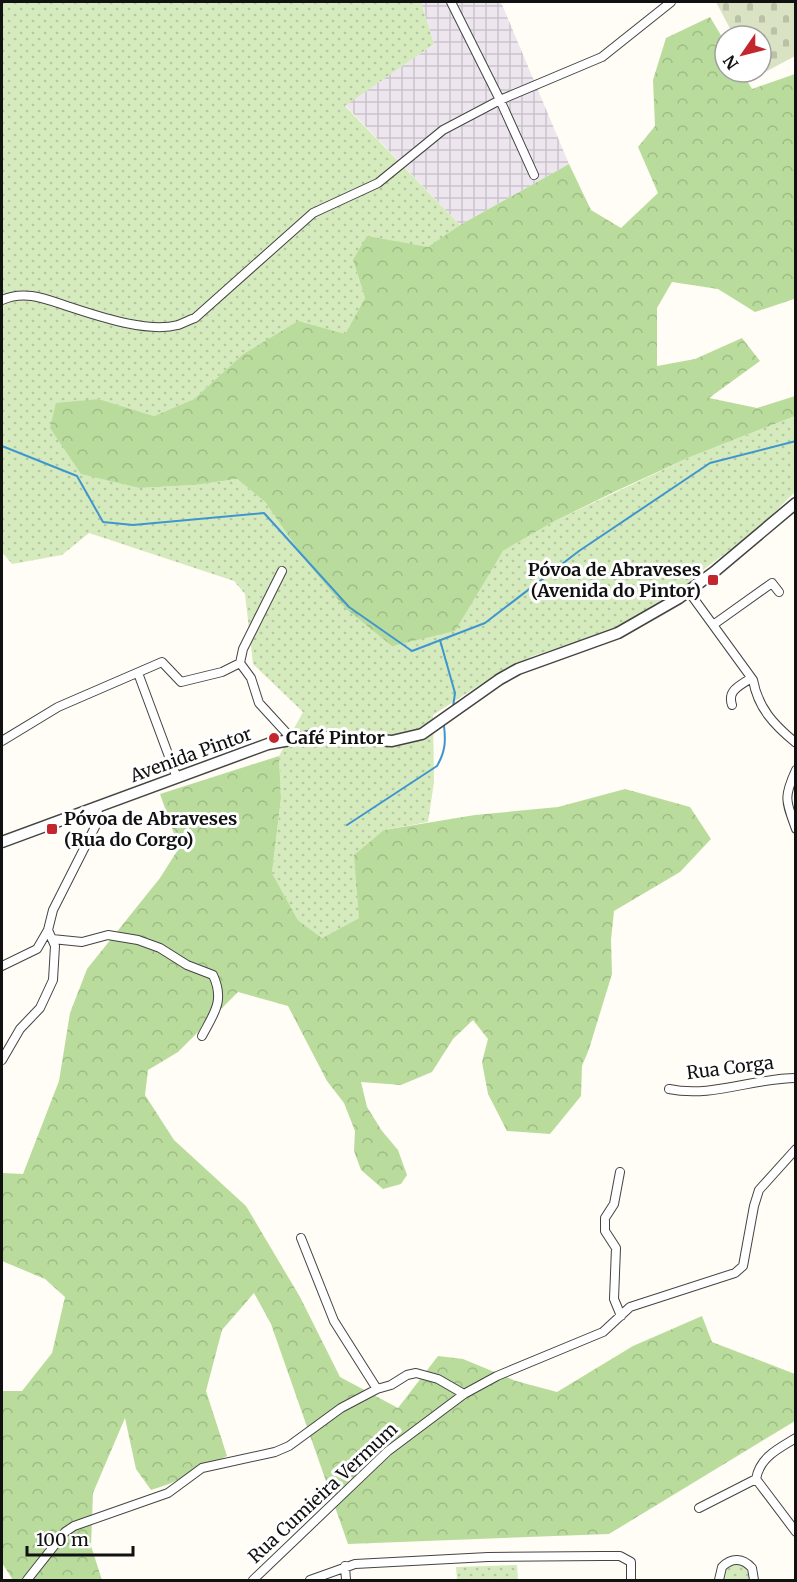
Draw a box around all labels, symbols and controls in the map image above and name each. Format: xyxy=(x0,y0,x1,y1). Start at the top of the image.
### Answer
north arrow xyxy=(713,24,773,84)
text: N xyxy=(719,51,743,74)
place label: Póvoa de Abraveses (Avenida do Pintor) xyxy=(528,558,701,602)
marker: Póvoa de Abraveses (Avenida do Pintor) xyxy=(706,573,720,587)
street label: Avenida Pintor xyxy=(126,722,255,788)
place label: Café Pintor xyxy=(286,726,385,749)
marker: Café Pintor xyxy=(267,731,281,745)
place label: Póvoa de Abraveses (Rua do Corgo) xyxy=(64,807,237,851)
marker: Póvoa de Abraveses (Rua do Corgo) xyxy=(45,822,59,836)
street label: Rua Corga xyxy=(685,1051,775,1084)
street label: Rua Cumieira Vermum xyxy=(243,1417,402,1568)
scale bar xyxy=(27,1519,134,1557)
text: 100 m xyxy=(36,1528,89,1551)

